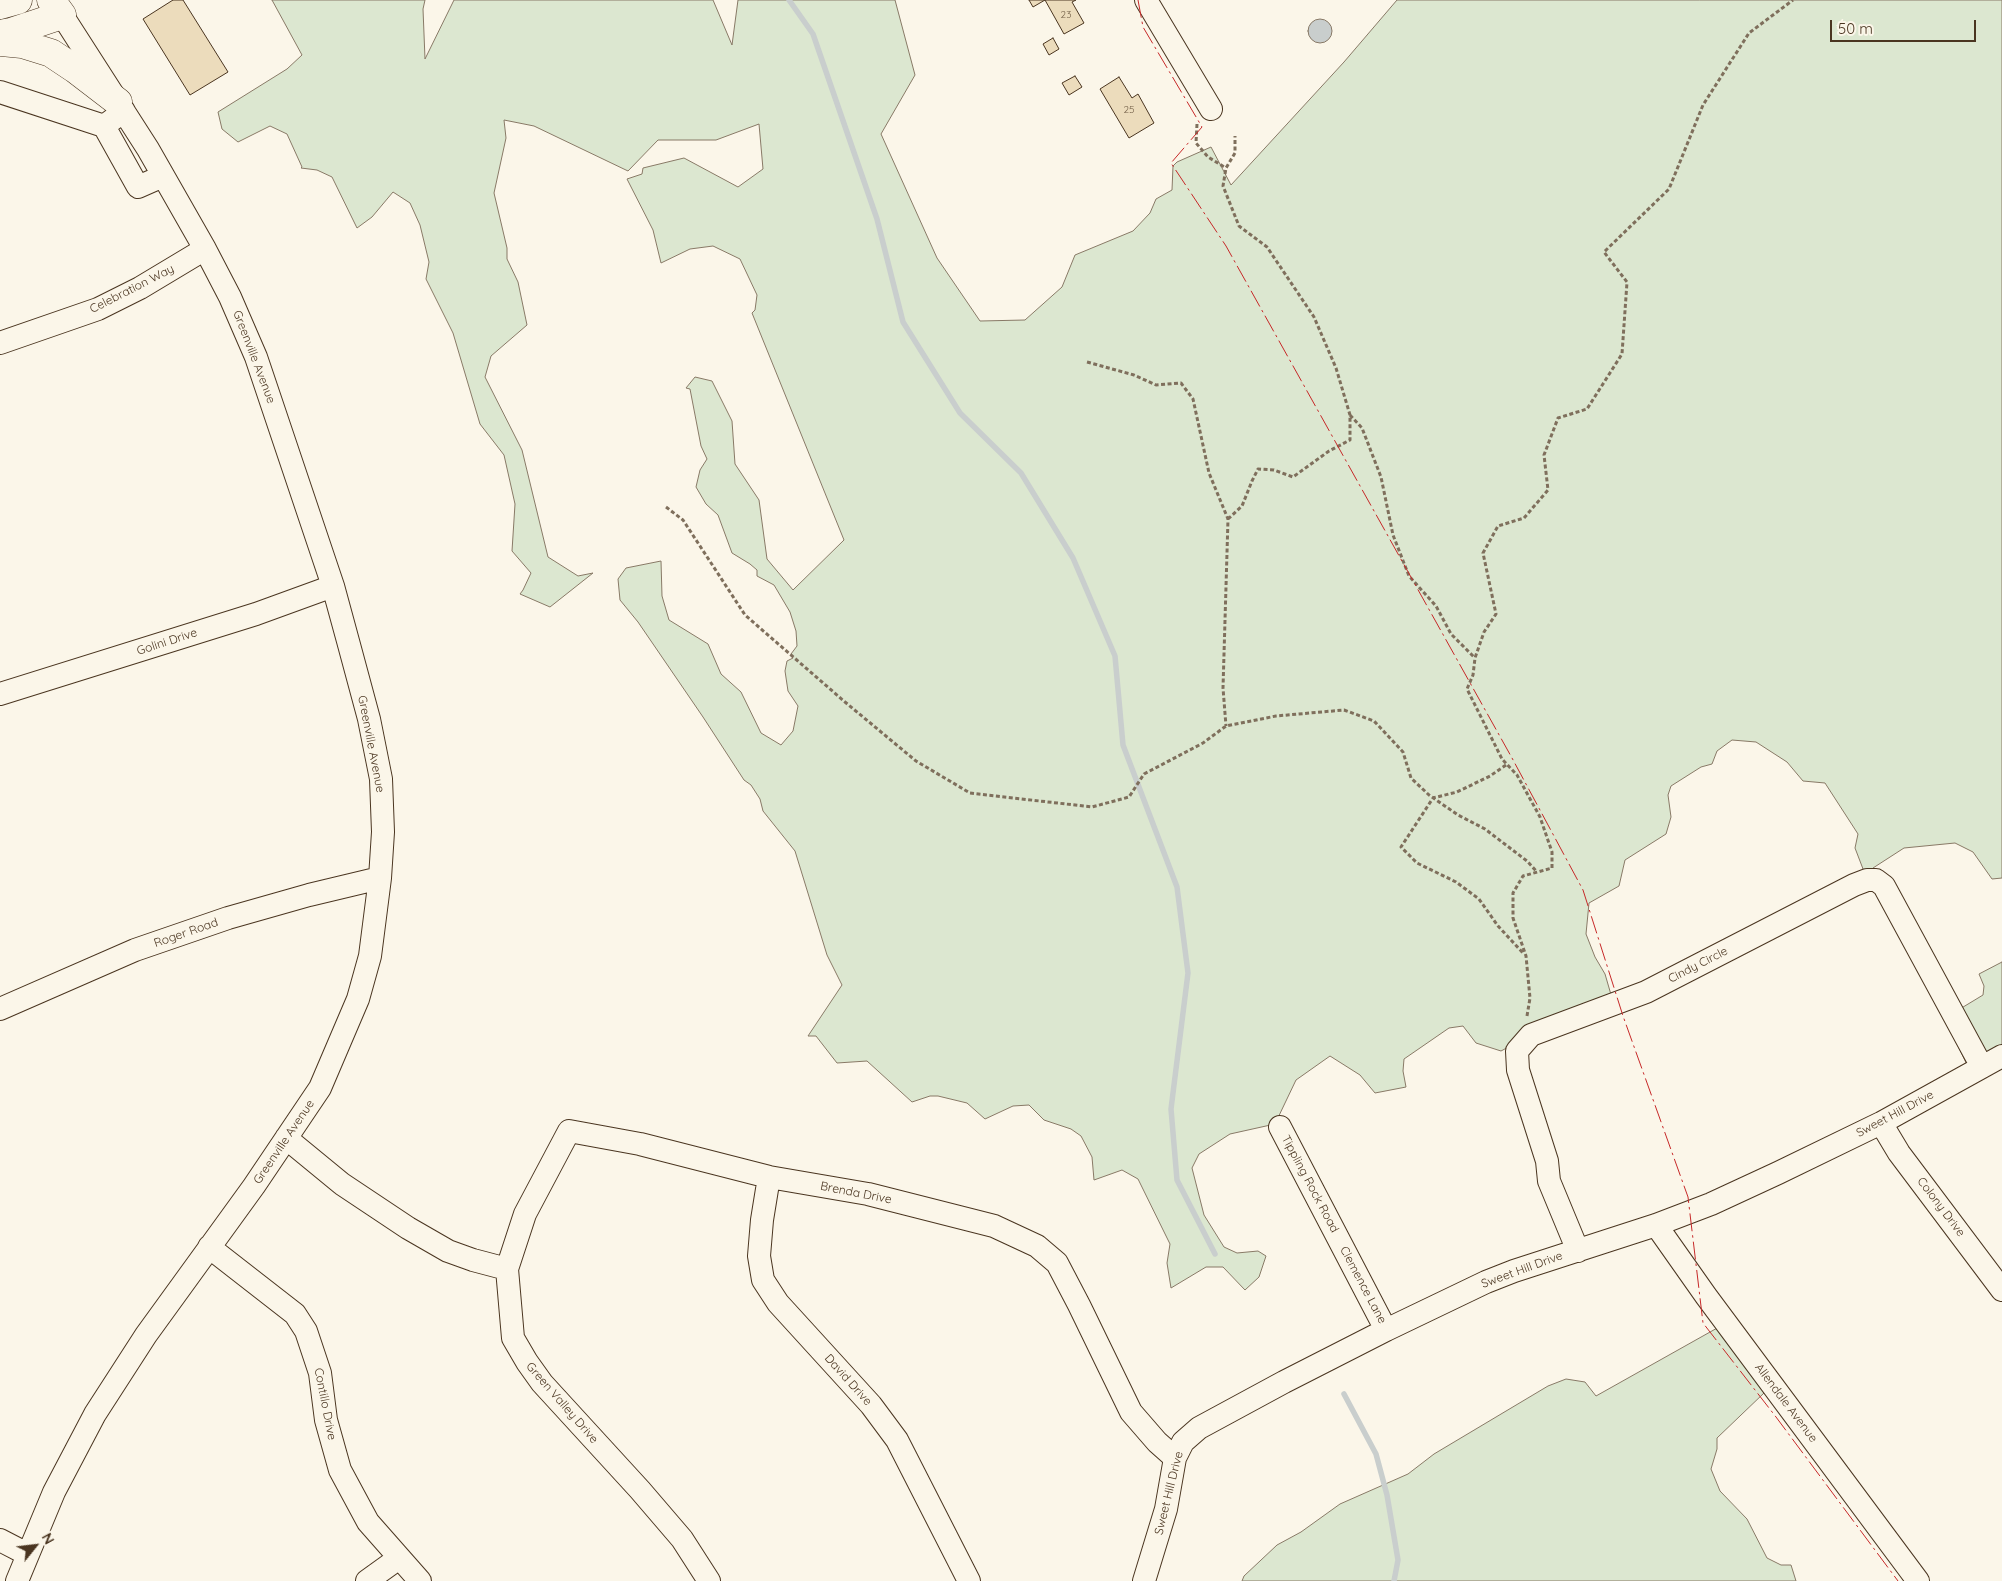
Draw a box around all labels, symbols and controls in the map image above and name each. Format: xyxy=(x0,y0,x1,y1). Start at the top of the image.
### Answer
house number: 23 xyxy=(1061,9,1071,21)
scale bar xyxy=(1832,10,1978,42)
text: 50 m xyxy=(1838,19,1873,38)
house number: 25 xyxy=(1124,104,1134,116)
street label: Celebration Way xyxy=(87,262,177,316)
street label: Greenville Avenue xyxy=(230,308,278,406)
street label: Golini Drive xyxy=(135,625,199,659)
street label: Greenville Avenue xyxy=(355,694,387,794)
street label: Roger Road xyxy=(152,915,220,951)
street label: Cindy Circle xyxy=(1666,944,1730,986)
street label: Sweet Hill Drive xyxy=(1854,1088,1936,1140)
street label: Greenville Avenue xyxy=(250,1097,318,1187)
street label: Tippling Rock Road xyxy=(1278,1133,1342,1235)
street label: Colony Drive xyxy=(1914,1174,1968,1240)
street label: Brenda Drive xyxy=(819,1179,893,1207)
street label: Clemence Lane xyxy=(1337,1244,1389,1326)
street label: Sweet Hill Drive xyxy=(1479,1249,1565,1291)
street label: David Drive xyxy=(821,1351,875,1409)
street label: Green Valley Drive xyxy=(523,1360,601,1446)
street label: Allendale Avenue xyxy=(1752,1361,1820,1445)
street label: Contillo Drive xyxy=(311,1367,339,1441)
street label: Sweet Hill Drive xyxy=(1152,1450,1186,1536)
north arrow xyxy=(10,1521,60,1571)
text: N xyxy=(38,1530,58,1548)

